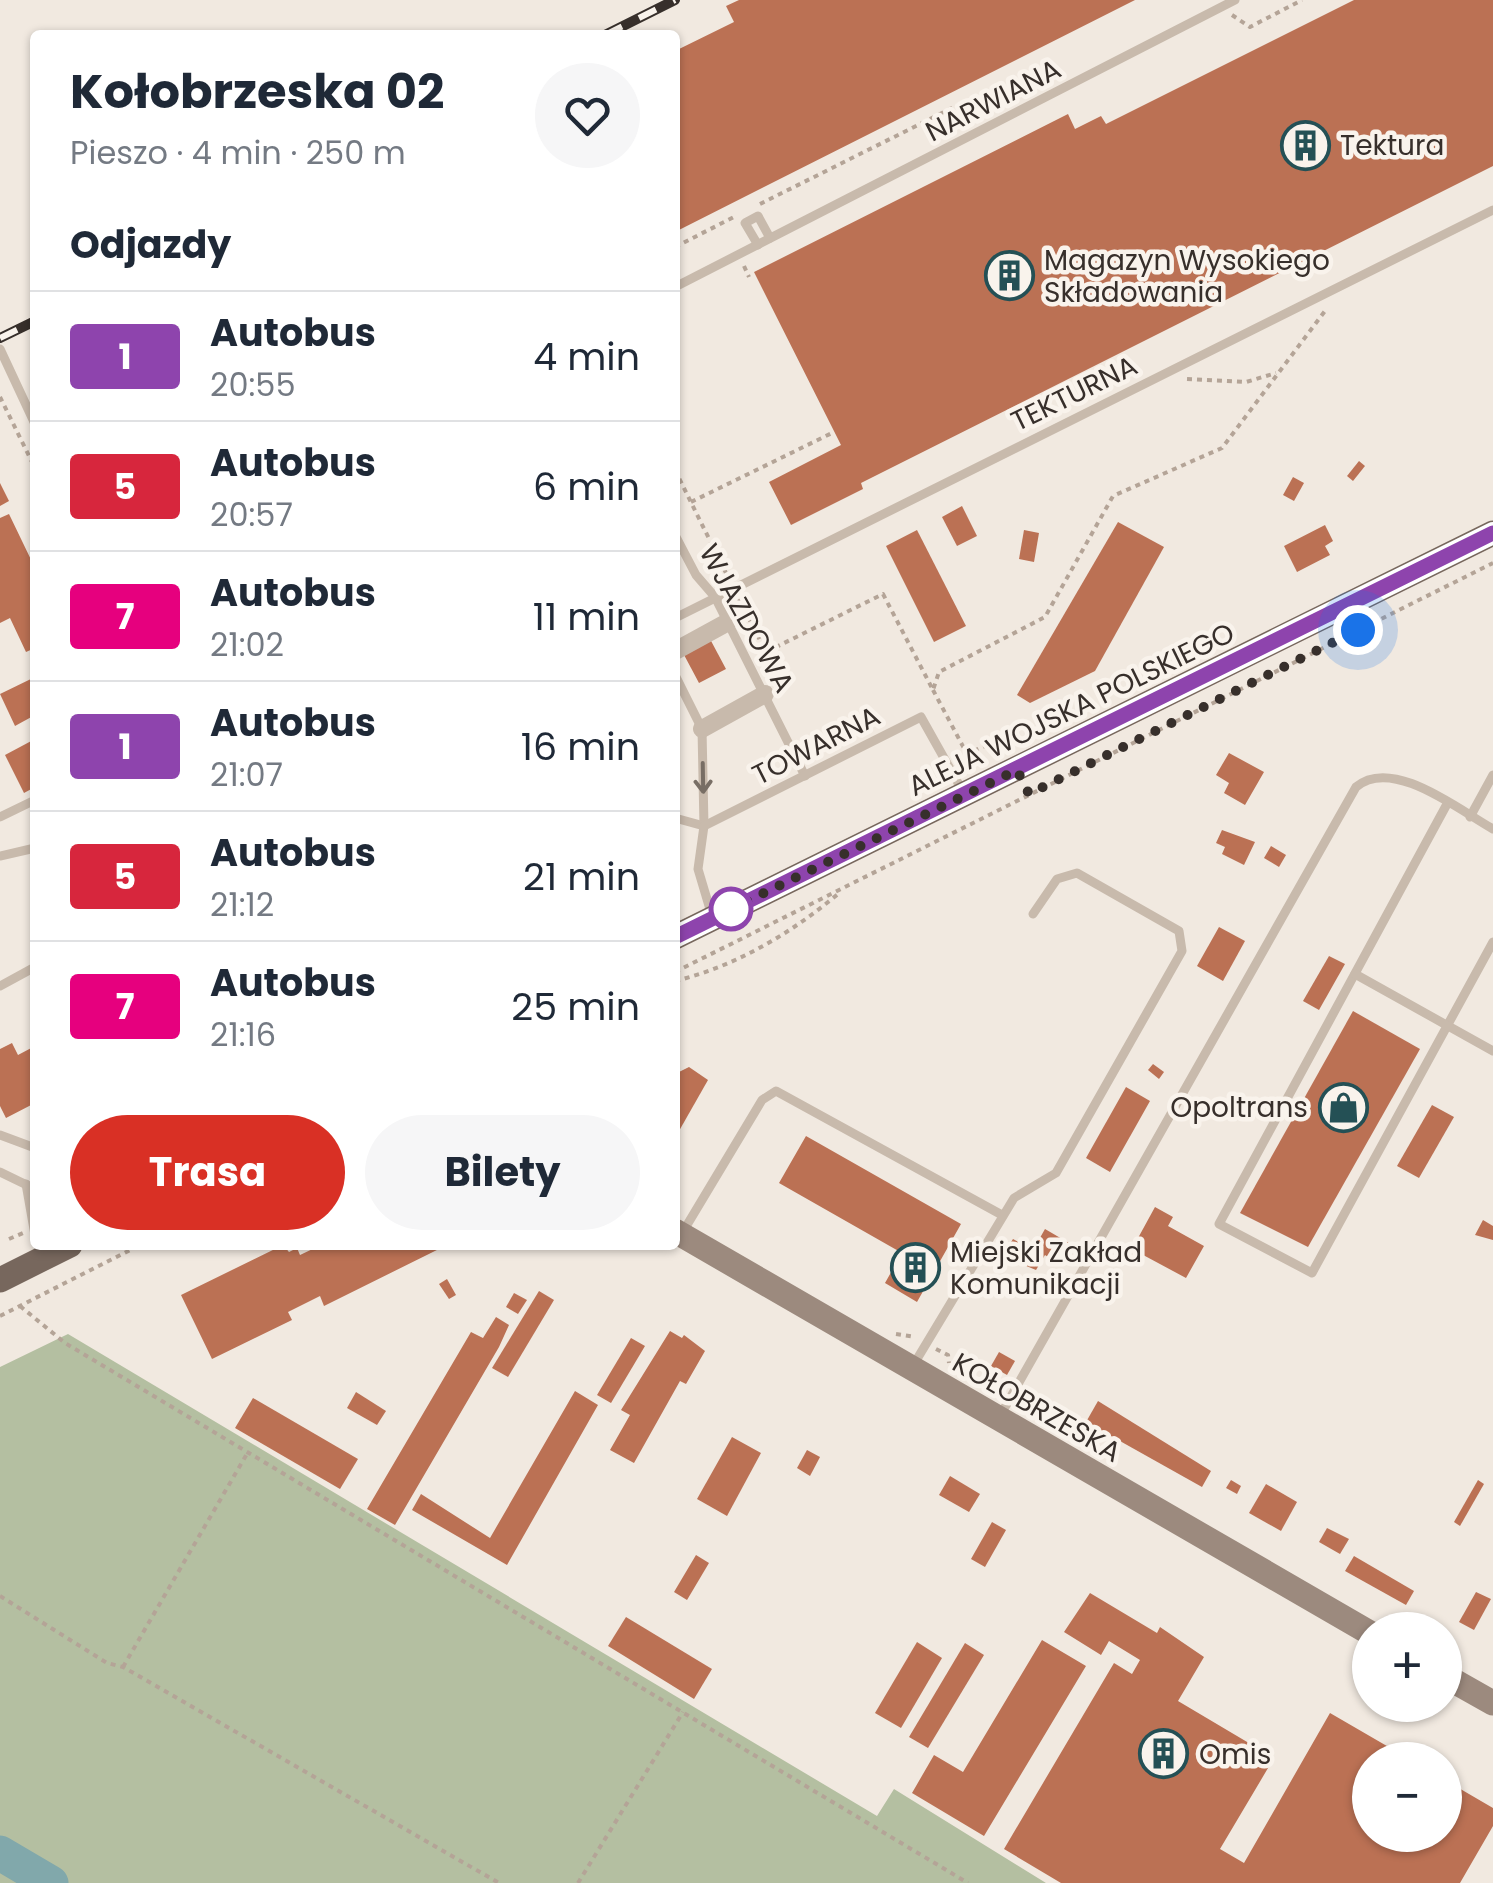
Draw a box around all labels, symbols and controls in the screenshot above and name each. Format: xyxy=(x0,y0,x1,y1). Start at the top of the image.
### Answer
street label: NARWIANA xyxy=(919,50,1068,151)
text: Kołobrzeska 02 xyxy=(70,58,444,125)
button: heart xyxy=(535,63,640,168)
building icon: Tektura xyxy=(1279,119,1331,171)
place label: Tektura xyxy=(1340,126,1444,165)
text: Pieszo · 4 min · 250 m xyxy=(70,130,406,175)
text: Odjazdy xyxy=(70,218,231,271)
place label: Magazyn Wysokiego Składowania xyxy=(1044,241,1330,312)
building icon: Magazyn Wysokiego Składowania xyxy=(983,250,1035,302)
text: Autobus xyxy=(210,306,376,359)
text: 4 min xyxy=(533,330,640,383)
text: 1 xyxy=(118,332,132,381)
street label: TEKTURNA xyxy=(1005,346,1144,441)
text: 20:55 xyxy=(210,362,296,407)
text: Autobus xyxy=(210,436,376,489)
text: 6 min xyxy=(533,460,640,513)
text: 5 xyxy=(114,462,136,511)
text: 20:57 xyxy=(210,492,293,537)
street label: WJAZDOWA xyxy=(690,537,803,700)
text: Autobus xyxy=(210,566,376,619)
text: 11 min xyxy=(533,590,640,643)
text: 7 xyxy=(116,592,134,641)
your location xyxy=(1333,605,1383,655)
street label: ALEJA WOJSKA POLSKIEGO xyxy=(901,613,1241,806)
text: 21:02 xyxy=(210,622,284,667)
text: Autobus xyxy=(210,696,376,749)
street label: TOWARNA xyxy=(745,697,887,794)
text: 16 min xyxy=(521,720,640,773)
text: 1 xyxy=(118,722,132,771)
text: 21:07 xyxy=(210,752,283,797)
one-way arrow xyxy=(693,761,712,793)
text: Autobus xyxy=(210,826,376,879)
text: 21 min xyxy=(523,850,640,903)
text: 5 xyxy=(114,852,136,901)
text: 21:12 xyxy=(210,882,274,927)
unlabelled marker xyxy=(710,888,752,930)
text: Autobus xyxy=(210,956,376,1009)
text: 25 min xyxy=(511,980,640,1033)
text: 7 xyxy=(116,982,134,1031)
text: 21:16 xyxy=(210,1012,276,1057)
shop icon: Opoltrans xyxy=(1317,1081,1369,1133)
place label: Opoltrans xyxy=(1170,1088,1308,1127)
button: Trasa xyxy=(70,1115,345,1230)
button: Bilety xyxy=(365,1115,640,1230)
place label: Miejski Zakład Komunikacji xyxy=(950,1233,1142,1304)
building icon: Miejski Zakład Komunikacji xyxy=(889,1242,941,1294)
street label: KOŁOBRZESKA xyxy=(945,1343,1128,1472)
map controls xyxy=(1352,1612,1462,1852)
button: + xyxy=(1352,1612,1462,1722)
building icon: Omis xyxy=(1138,1728,1190,1780)
place label: Omis xyxy=(1199,1735,1271,1774)
button: − xyxy=(1352,1742,1462,1852)

